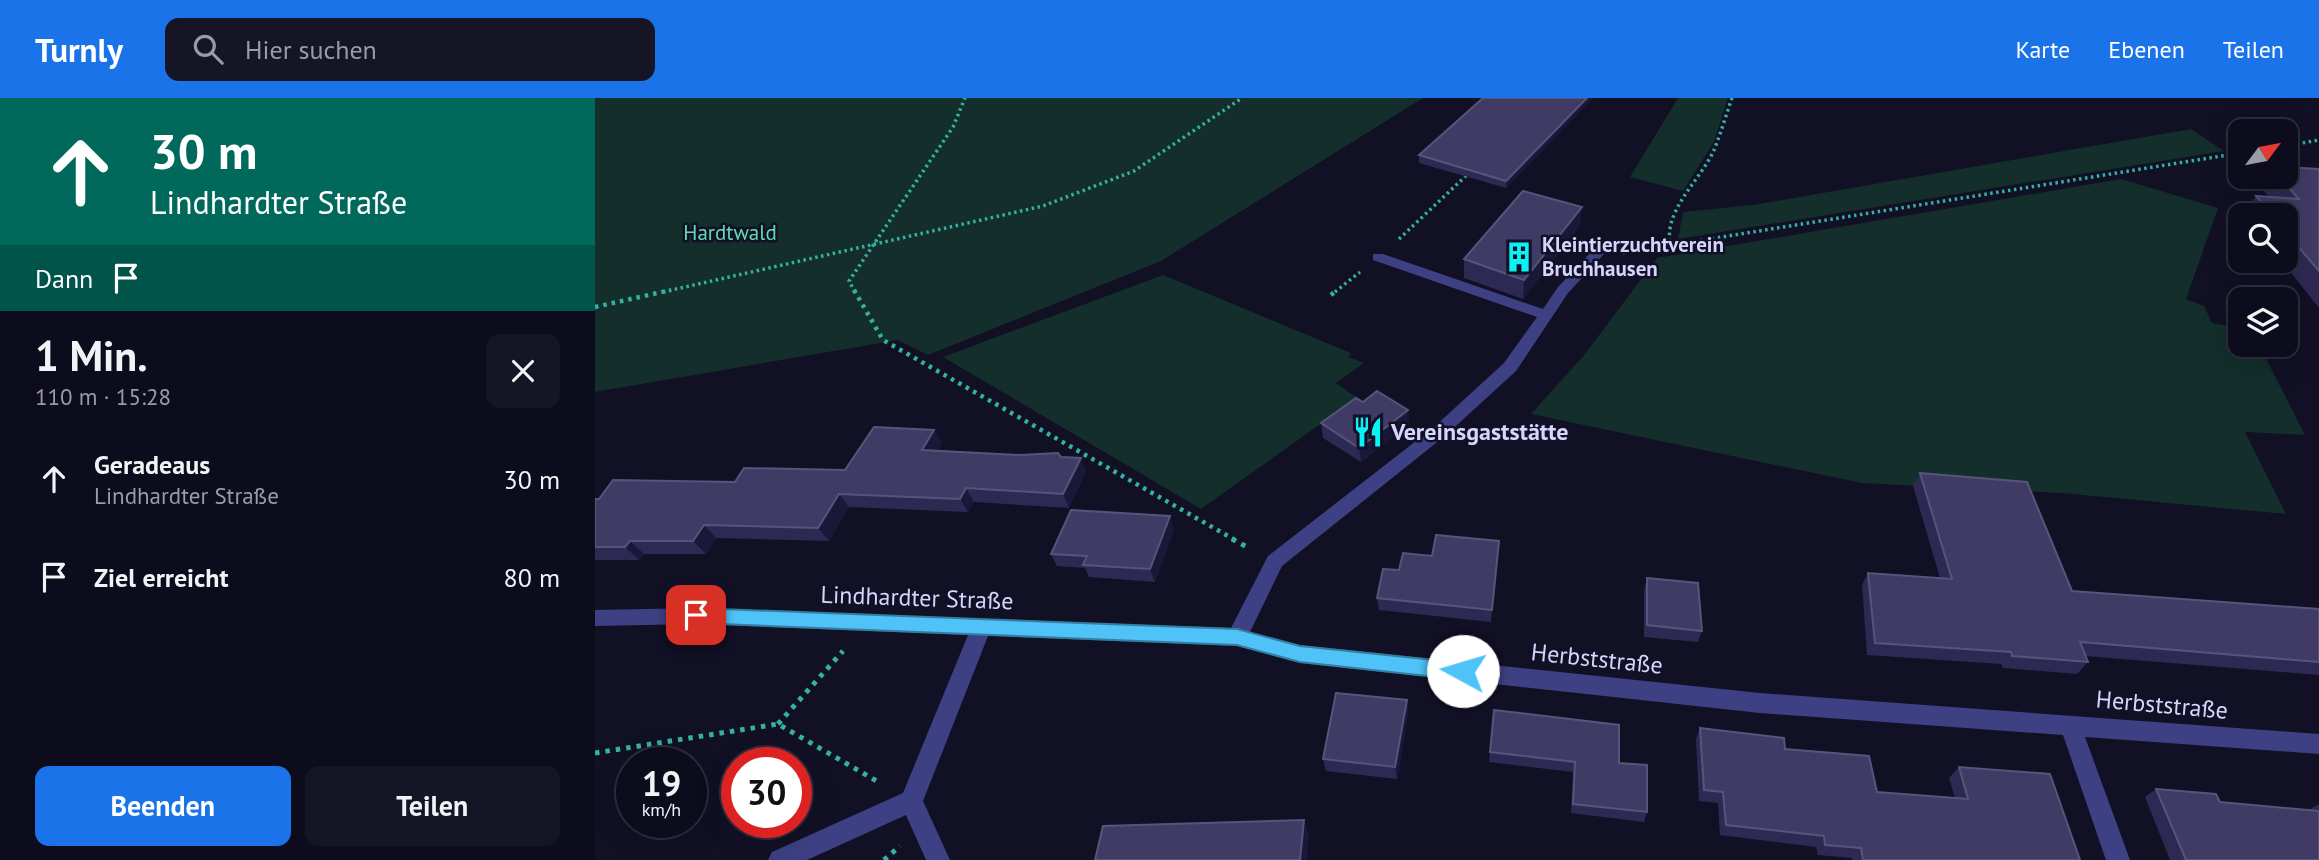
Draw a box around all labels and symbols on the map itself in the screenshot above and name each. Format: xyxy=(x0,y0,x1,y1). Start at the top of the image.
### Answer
north arrow xyxy=(2228,119,2298,189)
park label: Hardtwald xyxy=(683,219,777,246)
place label: Kleintierzuchtverein Bruchhausen xyxy=(1542,231,1724,282)
building icon: Kleintierzuchtverein Bruchhausen xyxy=(1502,240,1536,274)
restaurant icon: Vereinsgaststätte xyxy=(1351,415,1385,449)
place label: Vereinsgaststätte xyxy=(1390,416,1568,447)
street label: Lindhardter Straße xyxy=(820,579,1014,616)
pin xyxy=(666,585,726,645)
position arrow xyxy=(1426,634,1500,708)
street label: Herbststraße xyxy=(1530,636,1665,681)
street label: Herbststraße xyxy=(2095,683,2229,726)
speed limit sign: 30 xyxy=(721,747,812,838)

